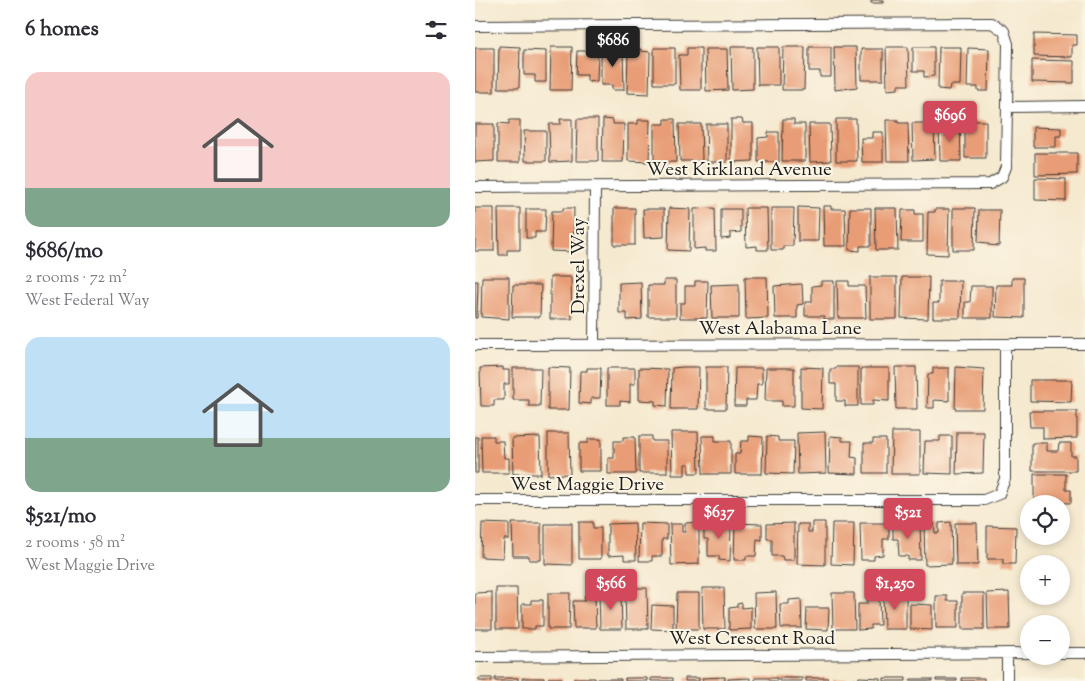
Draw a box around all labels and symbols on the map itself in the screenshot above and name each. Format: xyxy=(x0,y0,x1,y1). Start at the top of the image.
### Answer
pin: $686 xyxy=(583,26,643,68)
pin: $696 xyxy=(920,100,980,143)
street label: West Kirkland Avenue xyxy=(646,157,832,184)
street label: Drexel Way xyxy=(566,217,593,315)
street label: West Alabama Lane xyxy=(698,316,862,343)
street label: West Maggie Drive xyxy=(510,472,664,499)
pin: $637 xyxy=(689,498,749,540)
pin: $521 xyxy=(878,498,938,540)
pin: $566 xyxy=(581,568,641,611)
pin: $1,250 xyxy=(854,568,936,611)
street label: West Crescent Road xyxy=(669,626,835,653)

